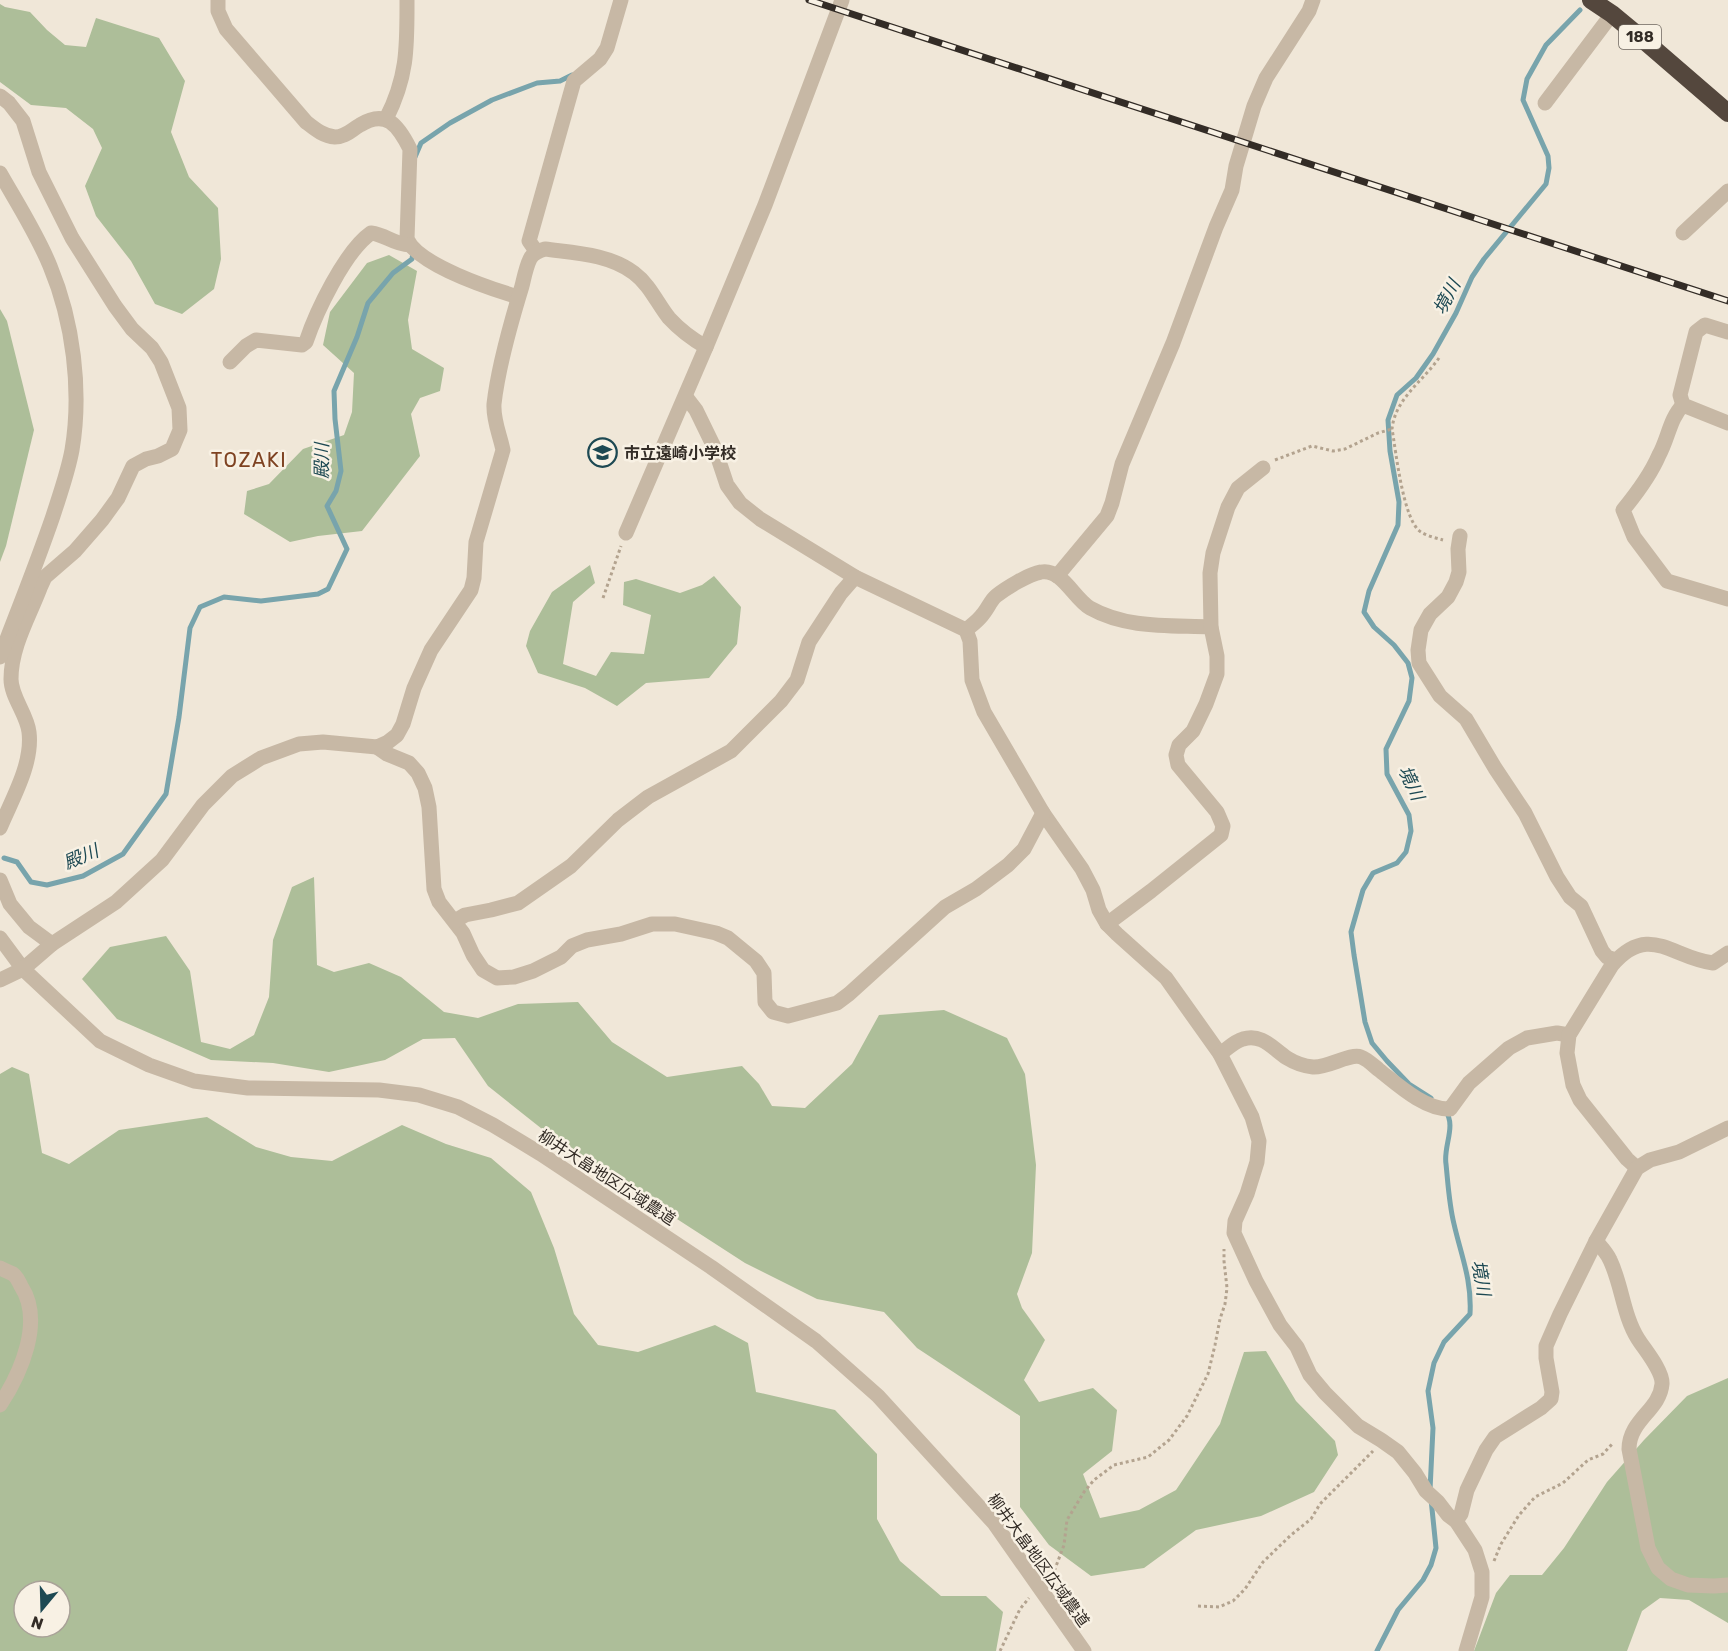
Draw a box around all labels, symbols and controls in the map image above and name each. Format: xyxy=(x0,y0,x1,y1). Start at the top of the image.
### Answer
road number: 188 xyxy=(1619,25,1661,49)
water label: 境川 xyxy=(1429,274,1466,318)
school or university icon: 市立遠崎小学校 xyxy=(587,437,619,469)
water label: 殿川 xyxy=(311,441,333,479)
place label: 市立遠崎小学校 xyxy=(624,444,736,463)
district label: TOZAKI xyxy=(211,448,287,472)
water label: 境川 xyxy=(1393,762,1429,806)
water label: 殿川 xyxy=(60,839,104,874)
street label: 柳井大畠地区広域農道 xyxy=(534,1126,679,1229)
water label: 境川 xyxy=(1467,1258,1495,1300)
street label: 柳井大畠地区広域農道 xyxy=(984,1490,1093,1631)
north arrow xyxy=(12,1579,72,1639)
text: N xyxy=(29,1612,46,1634)

